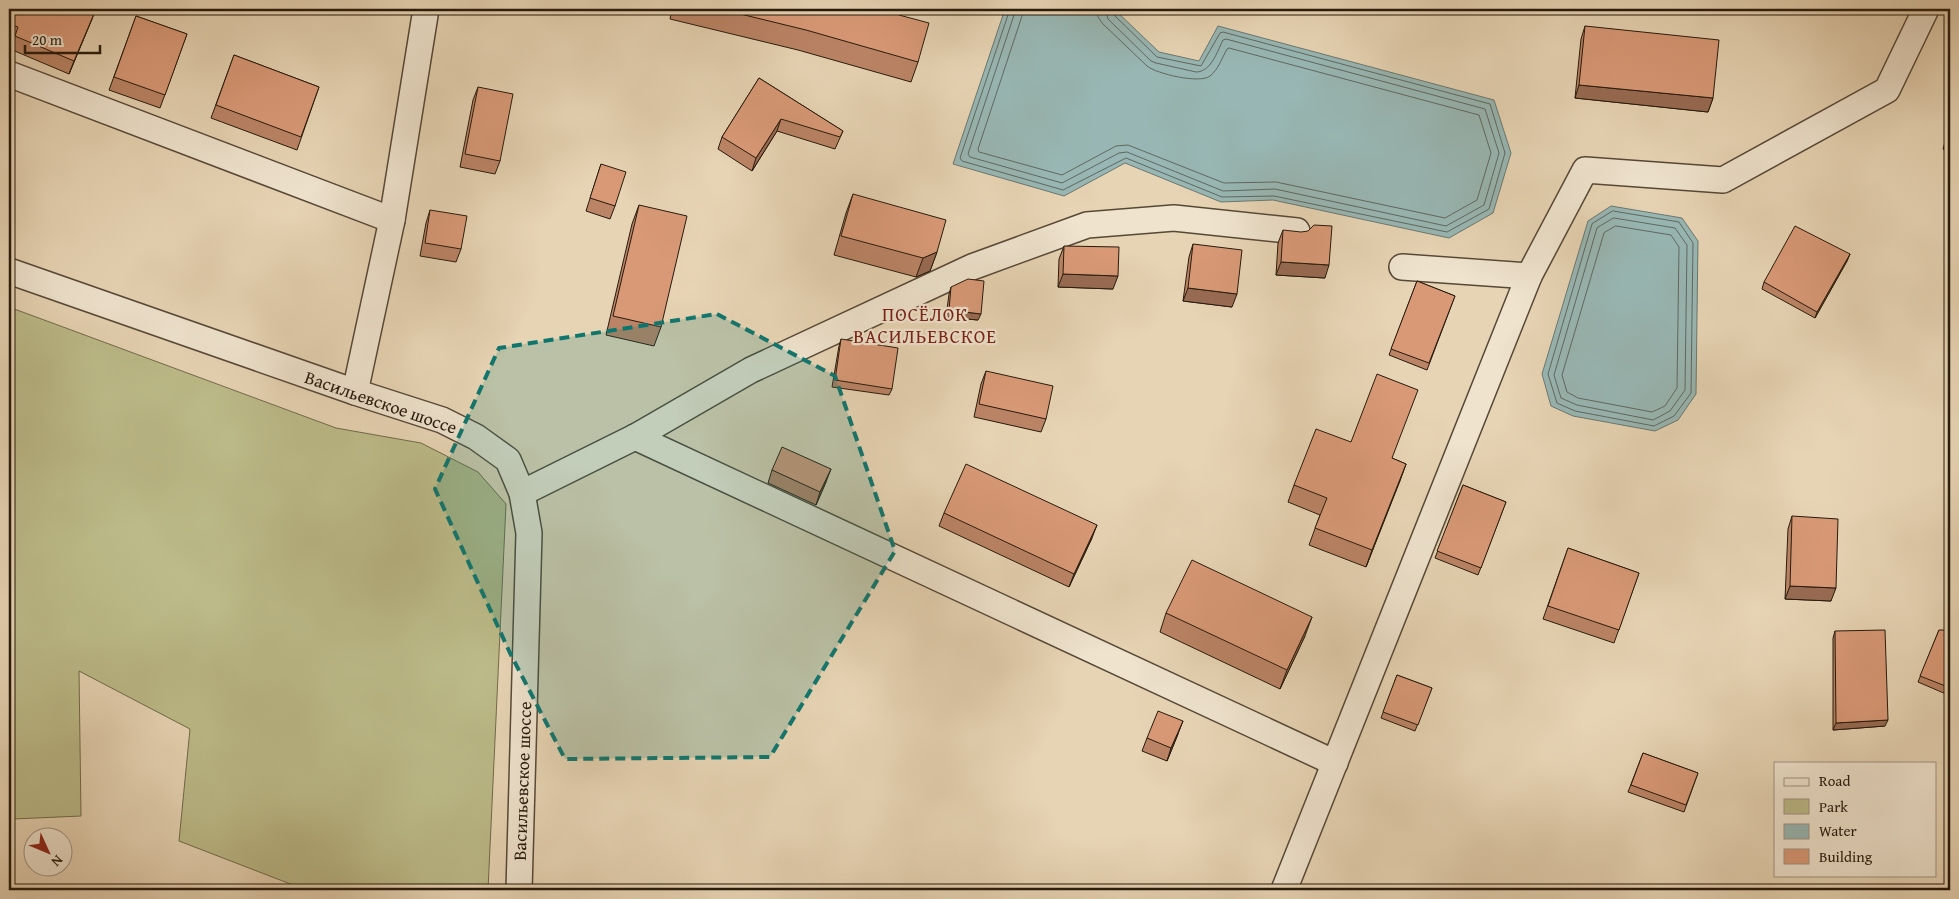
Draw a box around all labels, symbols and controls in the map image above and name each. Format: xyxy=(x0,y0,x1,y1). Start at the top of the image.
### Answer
scale bar xyxy=(25,22,100,54)
text: 20 m xyxy=(32,29,63,50)
district label: ПОСЁЛОК ВАСИЛЬЕВСКОЕ xyxy=(853,300,997,350)
street label: Васильевское шоссе xyxy=(301,363,461,441)
street label: Васильевское шоссе xyxy=(506,701,538,861)
legend xyxy=(1774,762,1936,876)
text: Road xyxy=(1819,770,1850,791)
text: Park xyxy=(1819,796,1848,817)
text: Water xyxy=(1819,820,1857,841)
north arrow xyxy=(22,826,72,876)
text: Building xyxy=(1819,846,1873,867)
text: N xyxy=(46,851,68,872)

